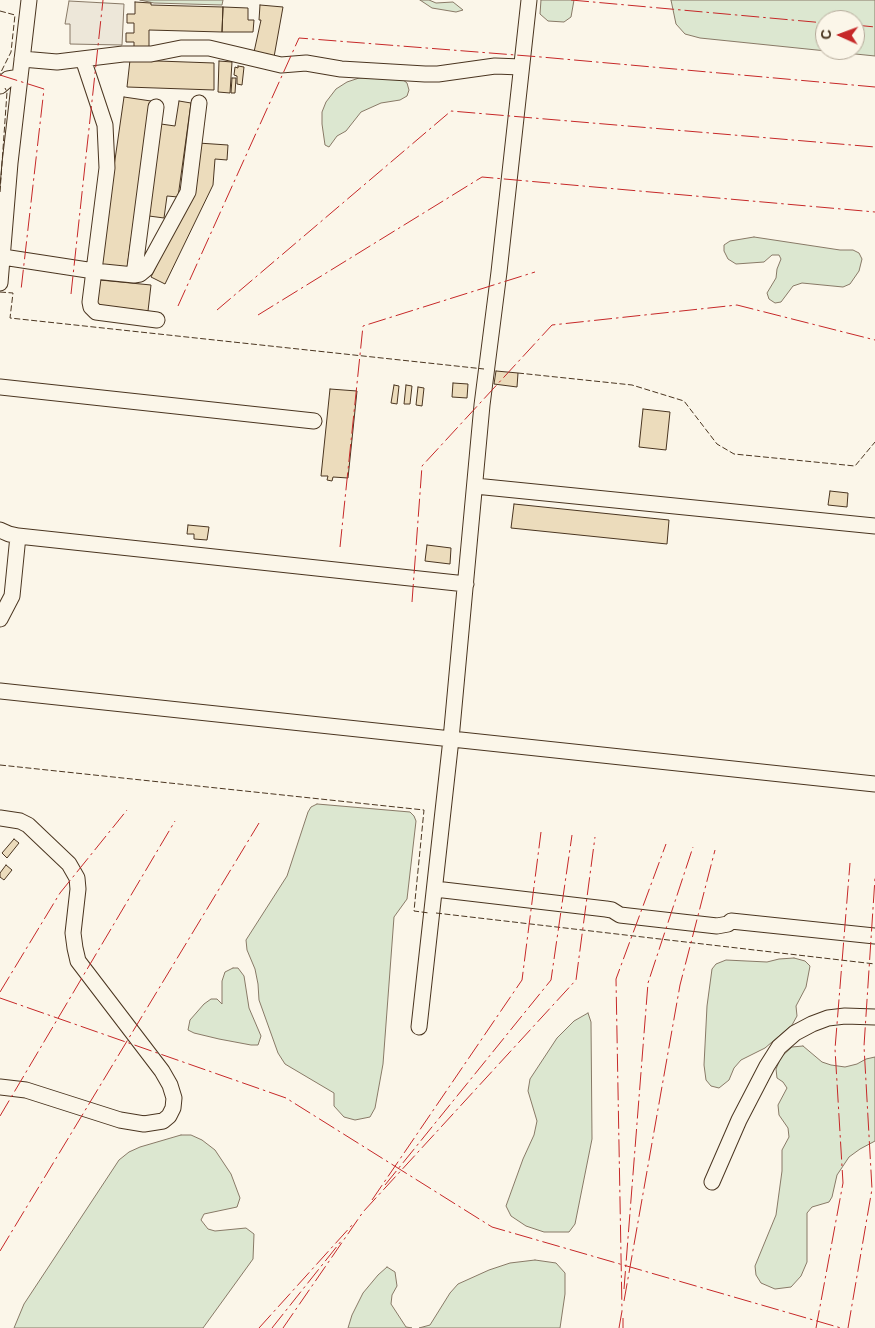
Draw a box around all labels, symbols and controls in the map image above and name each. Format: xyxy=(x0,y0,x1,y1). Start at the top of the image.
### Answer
north arrow xyxy=(815,10,865,60)
text: С xyxy=(818,29,834,40)

